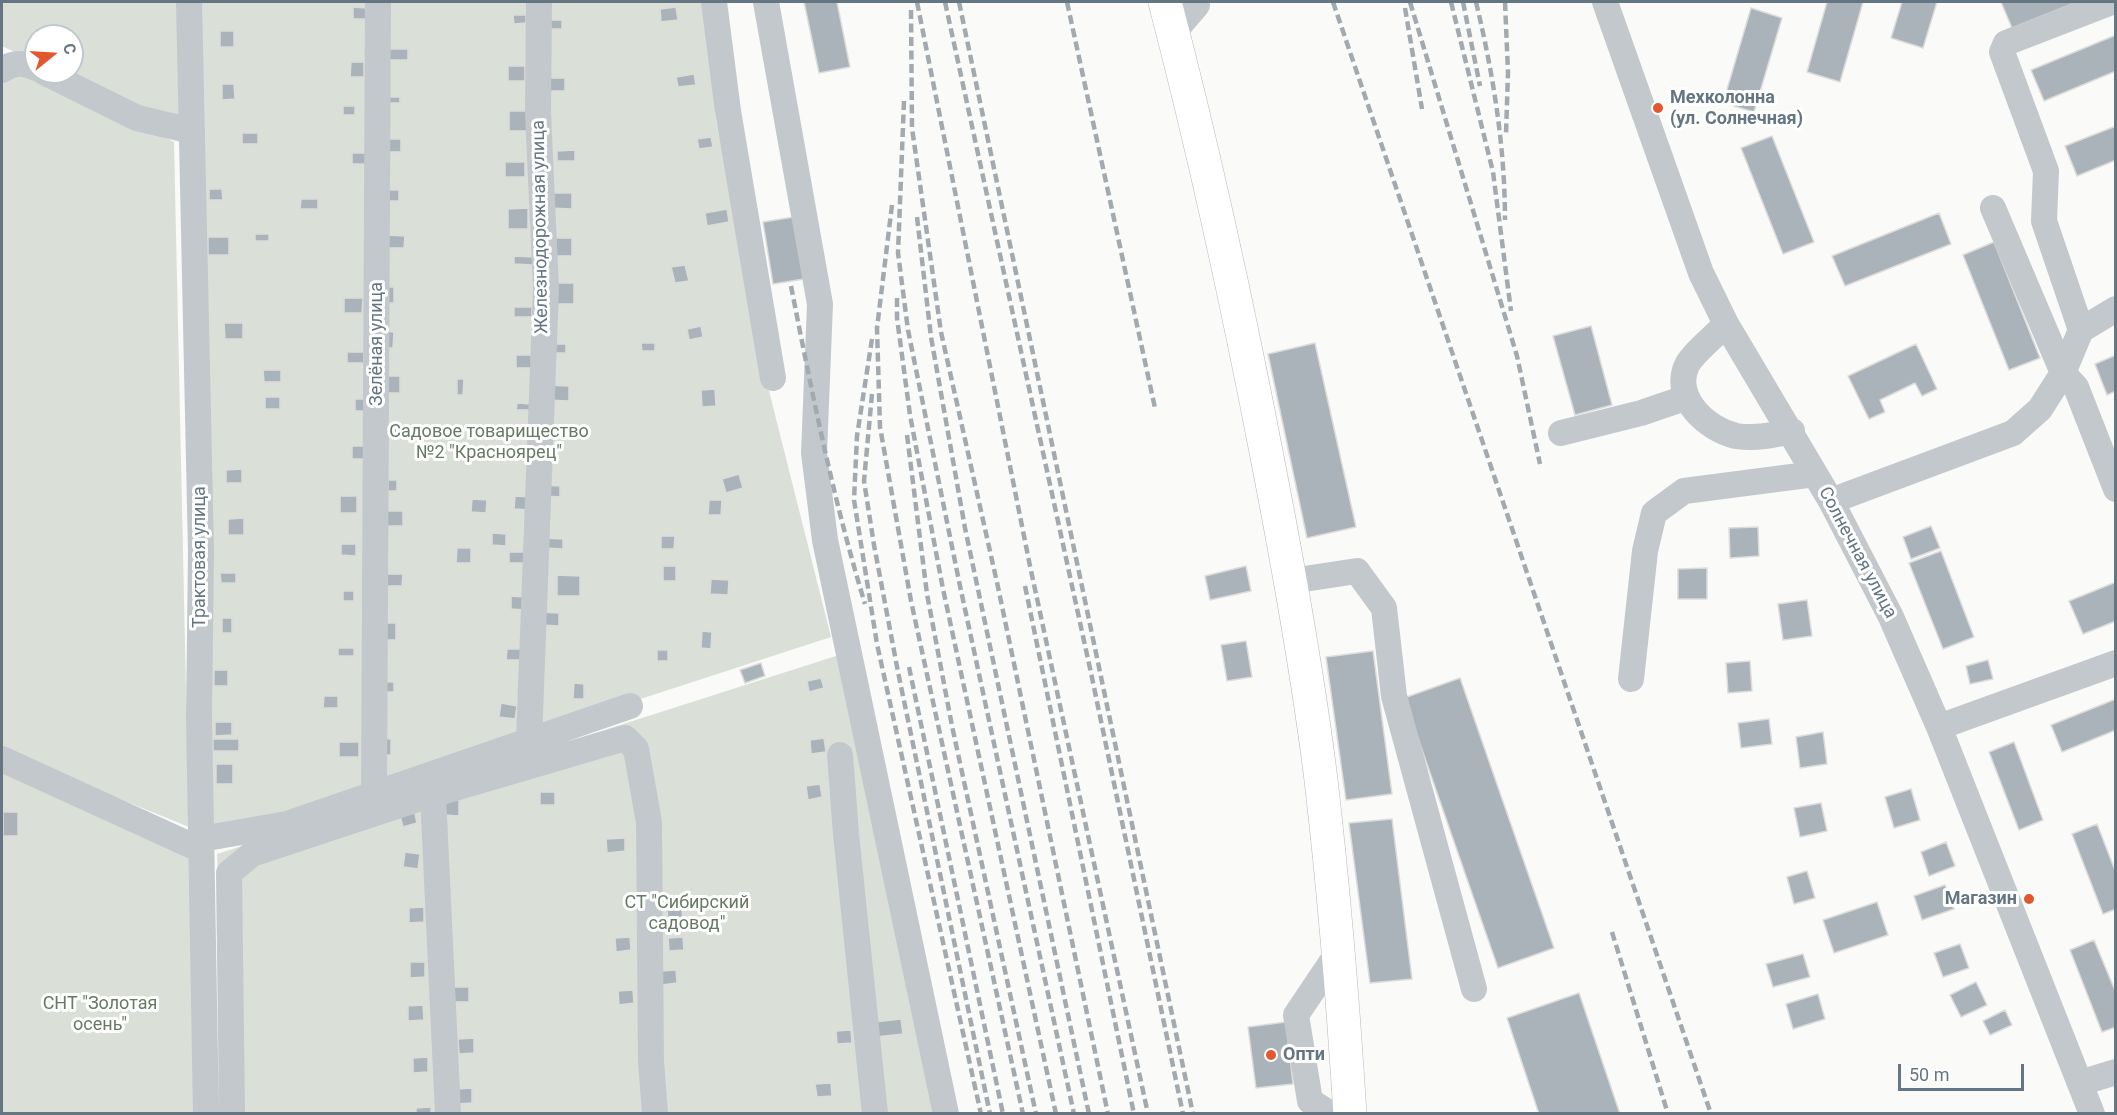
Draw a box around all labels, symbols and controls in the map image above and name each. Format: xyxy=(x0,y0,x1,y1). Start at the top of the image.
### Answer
north arrow xyxy=(24,24,84,84)
text: С xyxy=(59,41,80,57)
place label: Мехколонна (ул. Солнечная) xyxy=(1670,87,1803,130)
marker: Мехколонна (ул. Солнечная) xyxy=(1651,101,1665,115)
street label: Железнодорожная улица xyxy=(528,120,554,334)
street label: Зелёная улица xyxy=(366,282,388,406)
park label: Садовое товарищество №2 "Красноярец" xyxy=(389,421,589,464)
street label: Солнечная улица xyxy=(1813,484,1901,622)
street label: Трактовая улица xyxy=(189,486,211,628)
place label: Магазин xyxy=(1945,888,2017,910)
park label: СТ "Сибирский садовод" xyxy=(625,892,749,934)
marker: Магазин xyxy=(2022,892,2036,906)
park label: СНТ "Золотая осень" xyxy=(43,993,157,1036)
place label: Опти xyxy=(1283,1044,1325,1066)
marker: Опти xyxy=(1264,1048,1278,1062)
scale bar xyxy=(1901,1052,2027,1090)
text: 50 m xyxy=(1909,1064,1949,1085)

